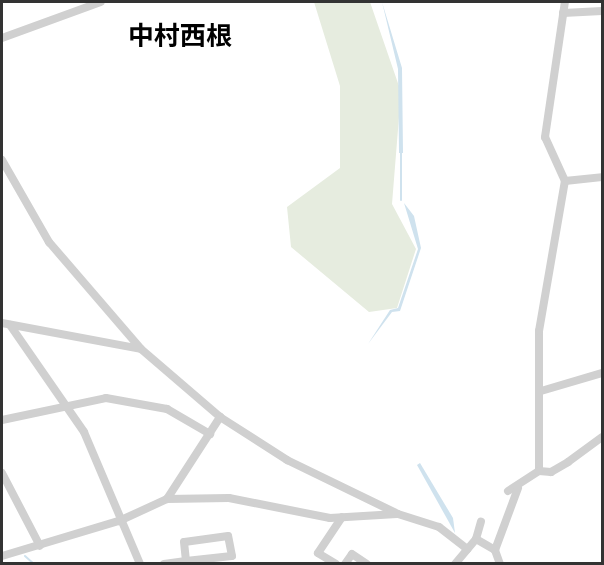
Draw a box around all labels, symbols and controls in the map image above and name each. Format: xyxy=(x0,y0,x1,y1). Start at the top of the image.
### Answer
district label: 中村西根 xyxy=(128,19,232,51)

